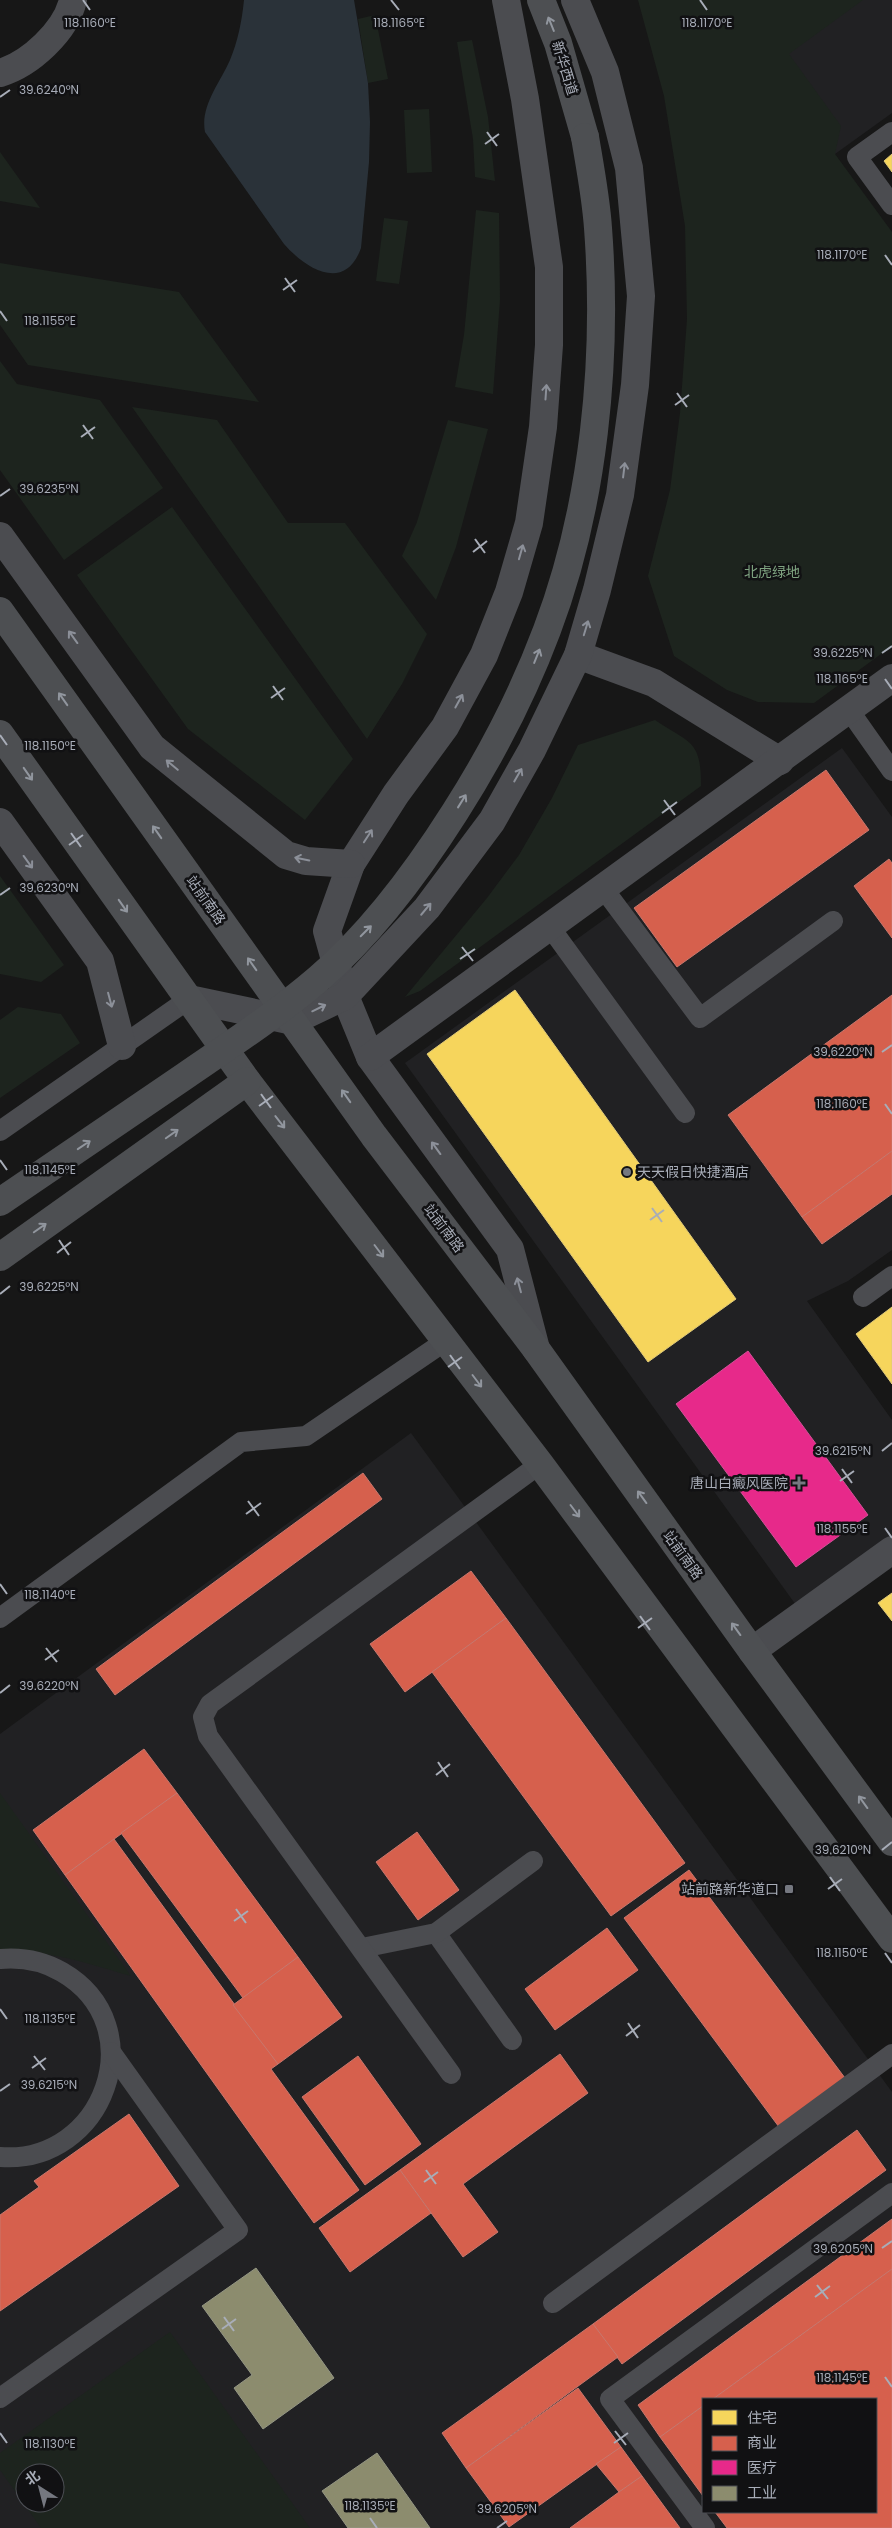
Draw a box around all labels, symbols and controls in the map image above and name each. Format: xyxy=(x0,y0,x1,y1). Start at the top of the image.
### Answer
text: 118.1160°E xyxy=(64,14,116,31)
text: 118.1165°E xyxy=(373,14,425,31)
text: 118.1170°E xyxy=(682,14,732,31)
one-way arrow xyxy=(545,17,555,32)
street label: 新华西道 xyxy=(547,38,583,98)
text: 39.6240°N xyxy=(19,81,79,98)
text: 118.1170°E xyxy=(817,246,867,263)
text: 118.1155°E xyxy=(24,312,76,329)
one-way arrow xyxy=(541,384,550,400)
one-way arrow xyxy=(619,462,629,478)
text: 39.6235°N xyxy=(19,480,79,497)
one-way arrow xyxy=(517,544,526,560)
park label: 北虎绿地 xyxy=(744,562,800,582)
one-way arrow xyxy=(582,620,592,636)
one-way arrow xyxy=(67,631,78,644)
text: 39.6225°N xyxy=(813,644,873,661)
one-way arrow xyxy=(532,649,542,664)
text: 118.1165°E xyxy=(816,670,868,687)
one-way arrow xyxy=(58,692,68,706)
one-way arrow xyxy=(454,695,464,709)
text: 118.1150°E xyxy=(24,737,76,754)
one-way arrow xyxy=(166,759,179,770)
one-way arrow xyxy=(23,767,33,781)
one-way arrow xyxy=(514,768,523,783)
one-way arrow xyxy=(458,794,468,808)
one-way arrow xyxy=(152,825,162,839)
one-way arrow xyxy=(363,829,373,843)
one-way arrow xyxy=(23,854,33,868)
one-way arrow xyxy=(295,854,311,863)
street label: 站前南路 xyxy=(182,871,230,929)
text: 39.6230°N xyxy=(19,879,79,896)
one-way arrow xyxy=(118,899,128,913)
one-way arrow xyxy=(420,902,432,915)
one-way arrow xyxy=(360,925,372,937)
one-way arrow xyxy=(247,957,257,971)
one-way arrow xyxy=(106,991,115,1007)
one-way arrow xyxy=(311,1003,326,1013)
text: 39.6220°N xyxy=(813,1043,873,1060)
one-way arrow xyxy=(341,1090,351,1104)
text: 118.1160°E xyxy=(816,1095,868,1112)
one-way arrow xyxy=(275,1115,286,1128)
one-way arrow xyxy=(165,1129,179,1139)
one-way arrow xyxy=(76,1140,90,1150)
one-way arrow xyxy=(431,1141,441,1155)
text: 118.1145°E xyxy=(24,1161,76,1178)
place label: 天天假日快捷酒店 xyxy=(637,1162,749,1182)
marker: 天天假日快捷酒店 xyxy=(621,1166,633,1178)
street label: 站前南路 xyxy=(419,1200,469,1256)
one-way arrow xyxy=(33,1223,47,1233)
one-way arrow xyxy=(374,1244,384,1258)
one-way arrow xyxy=(514,1277,523,1293)
text: 39.6225°N xyxy=(19,1278,79,1295)
one-way arrow xyxy=(472,1374,482,1388)
text: 39.6215°N xyxy=(815,1442,871,1459)
place label: 唐山白癜风医院 xyxy=(690,1473,788,1493)
marker: 唐山白癜风医院 xyxy=(792,1476,806,1490)
one-way arrow xyxy=(637,1490,647,1504)
one-way arrow xyxy=(570,1504,580,1518)
text: 118.1155°E xyxy=(816,1520,868,1537)
street label: 站前南路 xyxy=(658,1526,708,1584)
text: 118.1140°E xyxy=(24,1586,76,1603)
one-way arrow xyxy=(731,1622,741,1636)
text: 39.6220°N xyxy=(19,1677,79,1694)
one-way arrow xyxy=(858,1795,868,1809)
text: 39.6210°N xyxy=(815,1841,871,1858)
place label: 站前路新华道口 xyxy=(681,1879,779,1899)
marker: 站前路新华道口 xyxy=(783,1883,795,1895)
text: 118.1150°E xyxy=(816,1944,868,1961)
text: 118.1135°E xyxy=(24,2010,76,2027)
text: 39.6215°N xyxy=(21,2076,77,2093)
text: 39.6205°N xyxy=(813,2240,873,2257)
text: 118.1145°E xyxy=(816,2369,868,2386)
legend xyxy=(702,2398,877,2513)
text: 住宅 xyxy=(747,2407,777,2428)
text: 商业 xyxy=(747,2432,777,2453)
text: 118.1130°E xyxy=(24,2435,76,2452)
text: 医疗 xyxy=(747,2457,777,2478)
north arrow xyxy=(15,2463,65,2513)
text: 北 xyxy=(21,2465,44,2490)
text: 工业 xyxy=(747,2482,777,2503)
text: 118.1135°E xyxy=(344,2497,396,2514)
text: 39.6205°N xyxy=(477,2500,537,2517)

